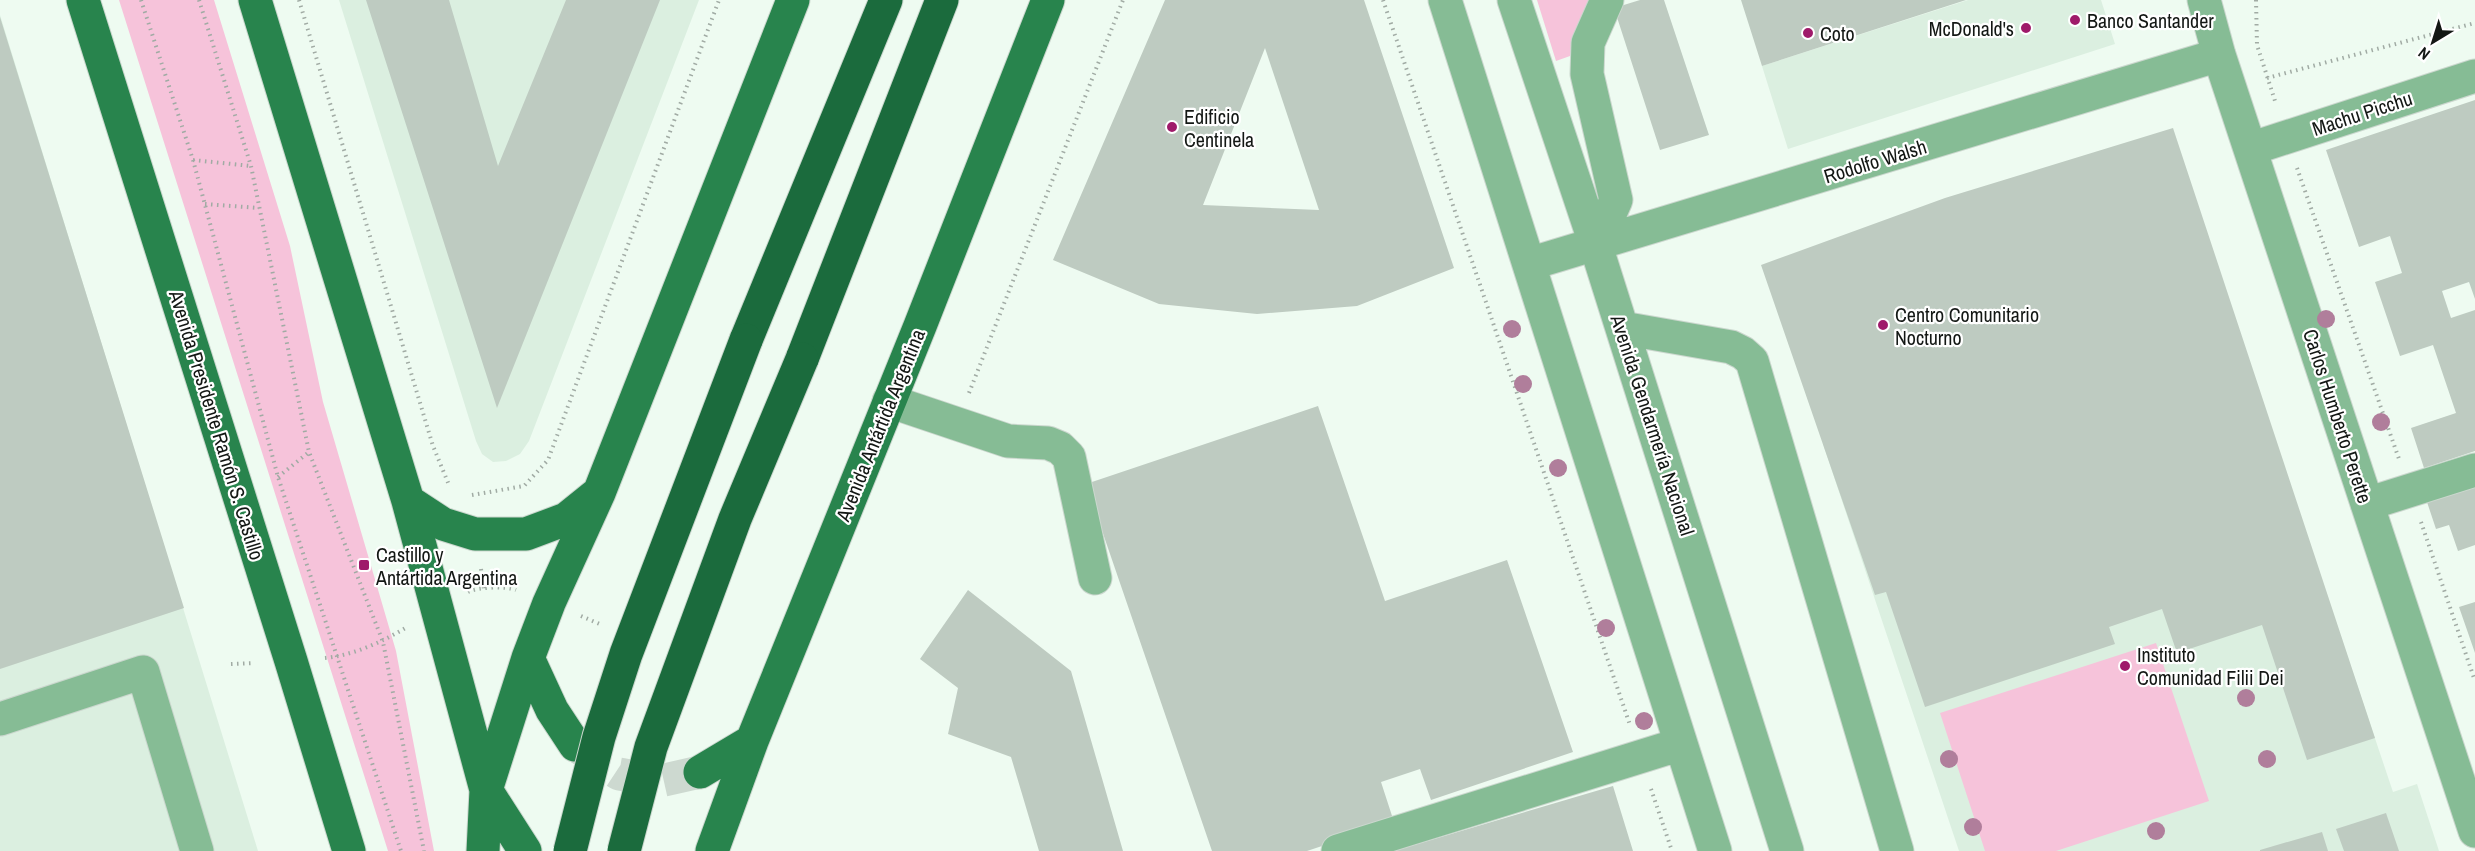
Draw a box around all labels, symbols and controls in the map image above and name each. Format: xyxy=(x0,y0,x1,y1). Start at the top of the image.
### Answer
place label: Banco Santander xyxy=(2087,7,2214,34)
north arrow xyxy=(2403,12,2463,72)
marker: Banco Santander xyxy=(2068,13,2082,27)
place label: McDonald's xyxy=(1929,15,2014,42)
place label: Coto xyxy=(1820,20,1855,47)
marker: McDonald's xyxy=(2019,21,2033,35)
marker: Coto xyxy=(1801,26,1815,40)
text: N xyxy=(2413,42,2434,65)
street label: Machu Picchu xyxy=(2308,84,2416,142)
place label: Edificio Centinela xyxy=(1184,103,1254,153)
marker: Edificio Centinela xyxy=(1165,120,1179,134)
street label: Rodolfo Walsh xyxy=(1820,133,1930,189)
street label: Avenida Presidente Ramón S. Castillo xyxy=(163,286,271,563)
place label: Centro Comunitario Nocturno xyxy=(1895,301,2039,351)
street label: Avenida Gendarmería Nacional xyxy=(1604,310,1701,539)
marker: Centro Comunitario Nocturno xyxy=(1876,318,1890,332)
street label: Avenida Antártida Argentina xyxy=(829,325,931,526)
street label: Carlos Humberto Perette xyxy=(2297,326,2379,506)
place label: Castillo y Antártida Argentina xyxy=(375,541,517,591)
marker: Castillo y Antártida Argentina xyxy=(357,558,371,572)
place label: Instituto Comunidad Filii Dei xyxy=(2137,641,2284,691)
marker: Instituto Comunidad Filii Dei xyxy=(2118,659,2132,673)

